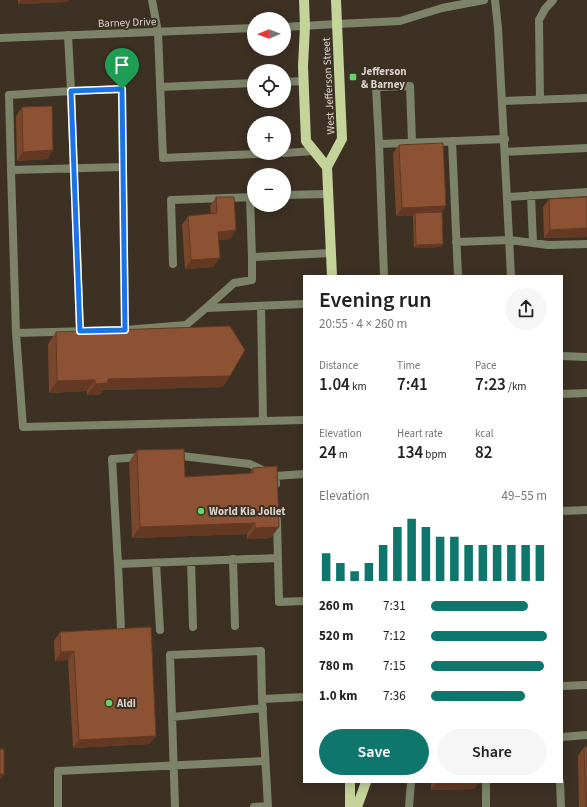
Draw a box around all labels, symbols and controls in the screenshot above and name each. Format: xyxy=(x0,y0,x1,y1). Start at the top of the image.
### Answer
north arrow xyxy=(247,12,291,56)
map controls xyxy=(247,12,291,212)
street label: Barney Drive xyxy=(98,14,157,31)
street label: West Jefferson Street xyxy=(318,37,339,135)
pin xyxy=(105,48,139,89)
icon: arrive xyxy=(111,54,133,76)
button: locate xyxy=(247,64,291,108)
place label: Jefferson & Barney xyxy=(361,64,407,92)
marker: Jefferson & Barney xyxy=(348,72,358,82)
button: + xyxy=(247,116,291,160)
button: − xyxy=(247,168,291,212)
text: Evening run xyxy=(319,284,432,316)
button: share xyxy=(505,288,547,330)
text: 20:55 · 4 × 260 m xyxy=(319,315,407,333)
text: Distance xyxy=(319,358,358,373)
text: Time xyxy=(397,358,420,373)
text: Pace xyxy=(475,358,497,373)
text: 1.04 xyxy=(319,373,350,397)
text: 7:41 xyxy=(397,373,428,397)
text: 7:23 xyxy=(475,373,506,397)
text: km xyxy=(350,379,367,394)
text: /km xyxy=(506,379,526,394)
text: Elevation xyxy=(319,426,362,441)
text: Heart rate xyxy=(397,426,443,441)
text: kcal xyxy=(475,426,494,441)
text: 24 xyxy=(319,441,336,465)
text: 134 xyxy=(397,441,423,465)
text: 82 xyxy=(475,441,492,465)
text: m xyxy=(336,447,348,462)
text: bpm xyxy=(423,447,447,462)
text: Elevation xyxy=(319,487,370,505)
text: 49–55 m xyxy=(502,487,547,505)
place label: World Kia Joliet xyxy=(209,504,286,519)
marker: World Kia Joliet xyxy=(196,506,206,516)
text: 260 m xyxy=(319,597,353,615)
text: 7:31 xyxy=(383,597,406,615)
text: 520 m xyxy=(319,627,353,645)
text: 7:12 xyxy=(383,627,406,645)
text: 780 m xyxy=(319,657,353,675)
text: 7:15 xyxy=(383,657,406,675)
text: 1.0 km xyxy=(319,687,358,705)
text: 7:36 xyxy=(383,687,406,705)
place label: Aldi xyxy=(116,696,136,711)
marker: Aldi xyxy=(104,698,114,708)
button: Save xyxy=(319,729,429,775)
button: Share xyxy=(437,729,547,775)

